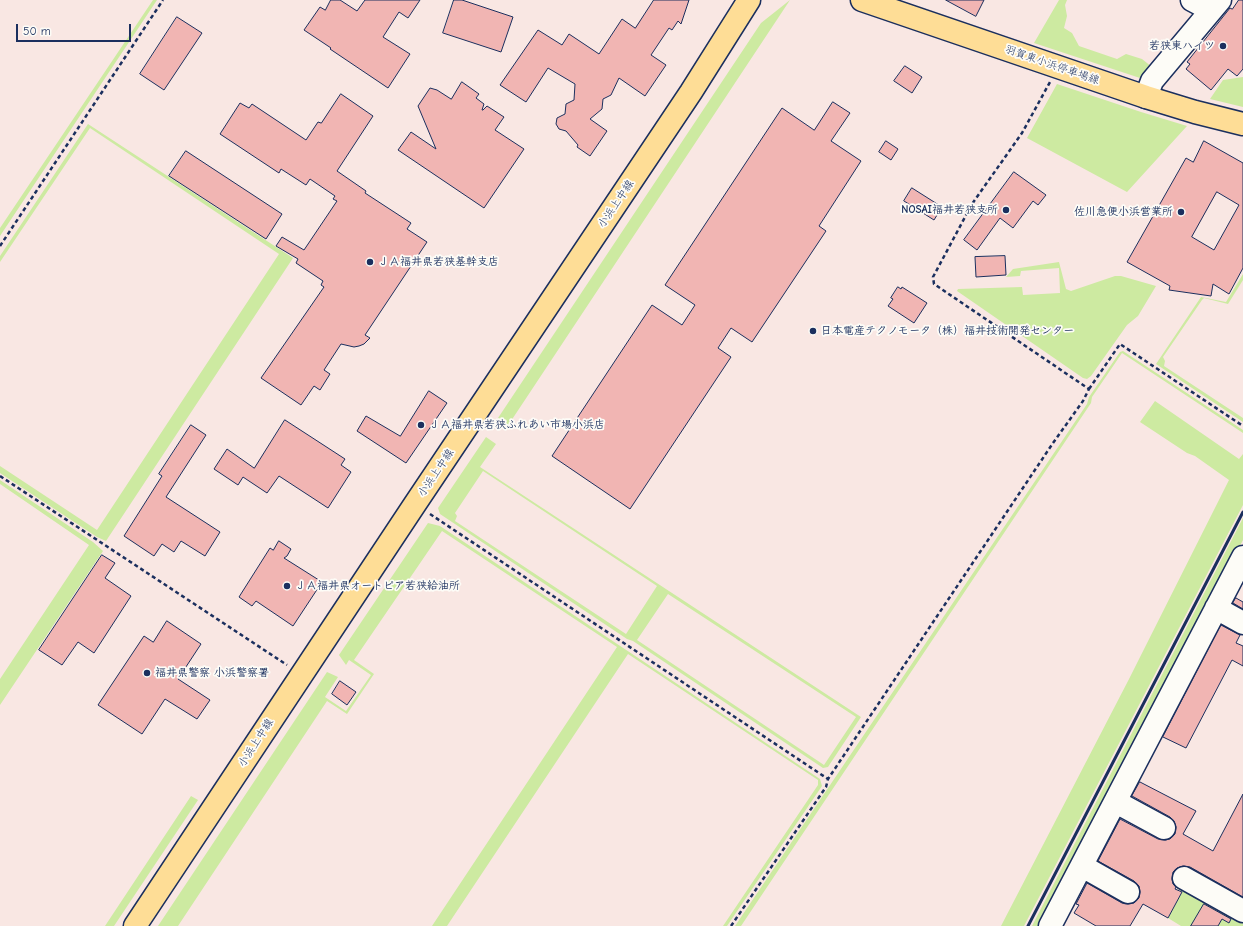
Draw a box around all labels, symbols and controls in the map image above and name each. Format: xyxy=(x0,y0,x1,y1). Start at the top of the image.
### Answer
scale bar xyxy=(18,16,133,42)
text: 50 m xyxy=(23,24,51,38)
place label: 若狭東ハイツ xyxy=(1149,39,1215,53)
marker: 若狭東ハイツ xyxy=(1218,41,1228,51)
street label: 羽賀東小浜停車場線 xyxy=(1003,43,1101,87)
street label: 小浜上中線 xyxy=(595,178,637,230)
place label: NOSAI福井若狭支所 xyxy=(901,203,998,217)
marker: NOSAI福井若狭支所 xyxy=(1001,205,1011,215)
place label: 佐川急便小浜営業所 xyxy=(1074,205,1173,219)
marker: 佐川急便小浜営業所 xyxy=(1176,207,1186,217)
place label: ＪＡ福井県若狭基幹支店 xyxy=(378,255,499,269)
marker: ＪＡ福井県若狭基幹支店 xyxy=(365,257,375,267)
place label: 日本電産テクノモータ（株）福井技術開発センター xyxy=(821,324,1074,338)
marker: 日本電産テクノモータ（株）福井技術開発センター xyxy=(808,326,818,336)
place label: ＪＡ福井県若狭ふれあい市場小浜店 xyxy=(429,418,605,432)
marker: ＪＡ福井県若狭ふれあい市場小浜店 xyxy=(416,420,426,430)
street label: 小浜上中線 xyxy=(415,447,457,499)
place label: ＪＡ福井県オートピア若狭給油所 xyxy=(295,579,460,593)
marker: ＪＡ福井県オートピア若狭給油所 xyxy=(282,581,292,591)
place label: 福井県警察 小浜警察署 xyxy=(155,666,269,680)
marker: 福井県警察 小浜警察署 xyxy=(142,668,152,678)
street label: 小浜上中線 xyxy=(235,716,277,770)

